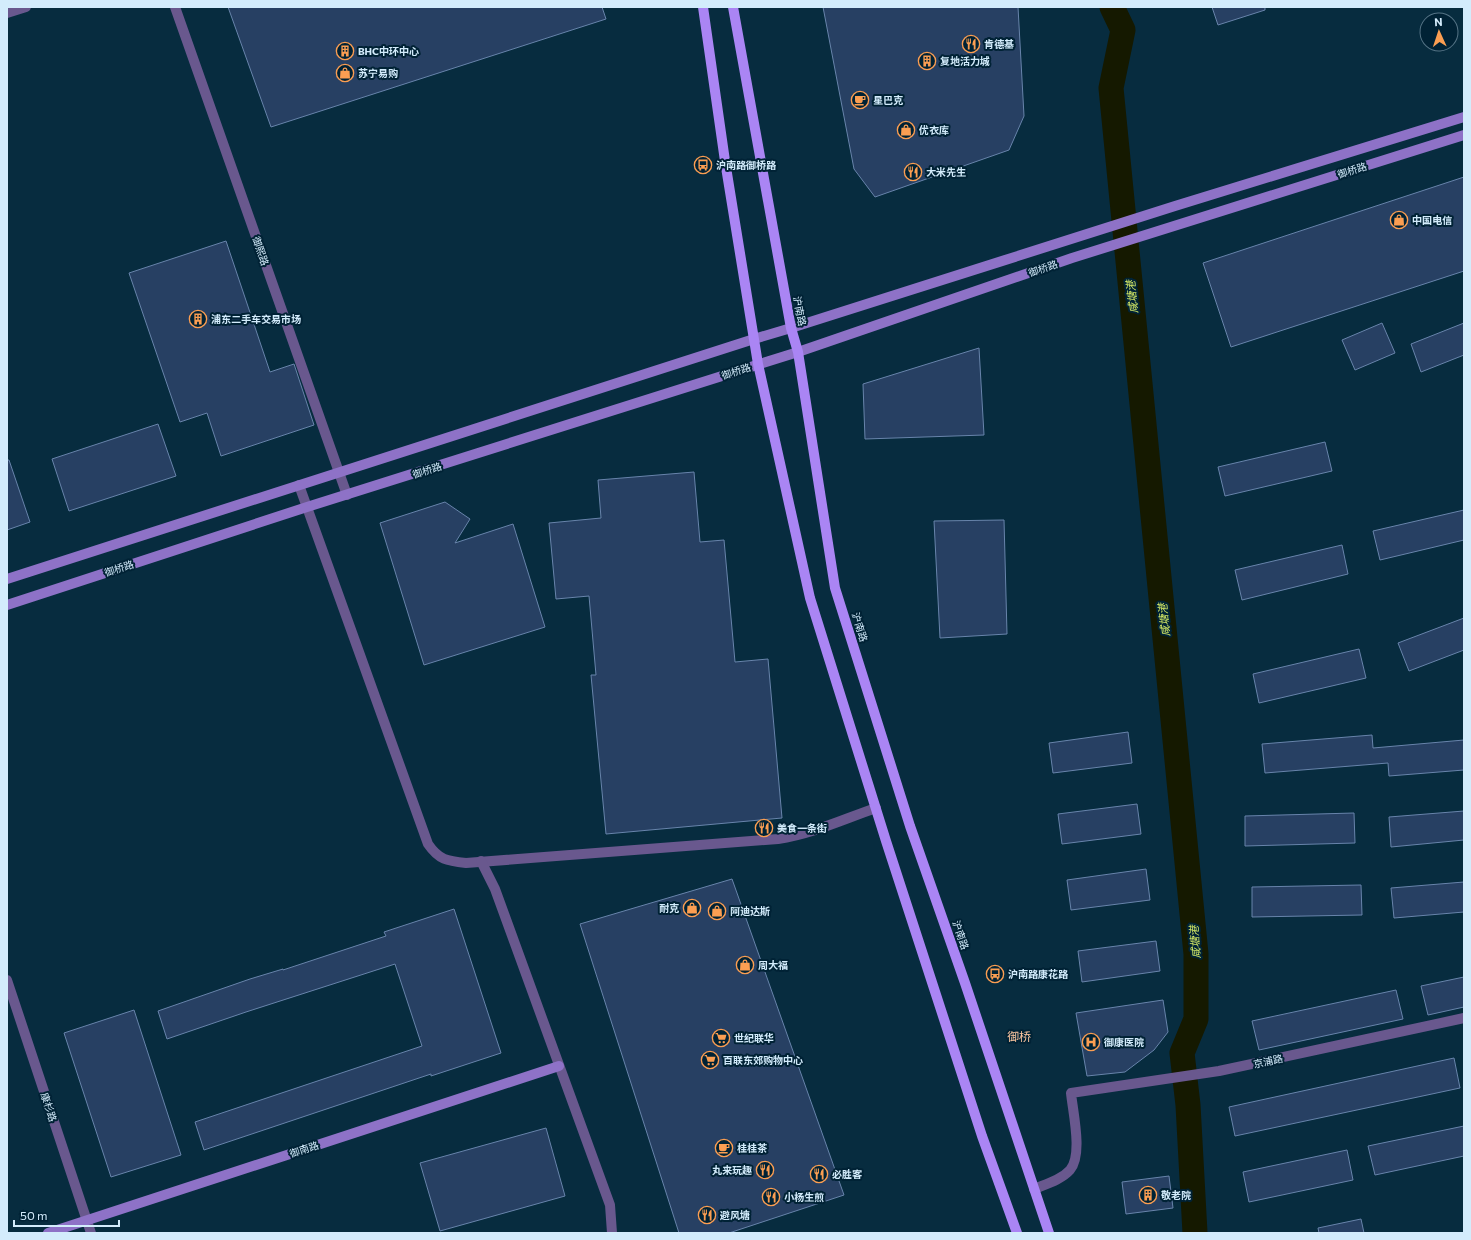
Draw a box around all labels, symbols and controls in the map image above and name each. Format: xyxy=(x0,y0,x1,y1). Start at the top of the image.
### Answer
north arrow xyxy=(1419,12,1459,52)
text: N xyxy=(1434,15,1443,28)
restaurant icon: 肯德基 xyxy=(961,34,981,54)
place label: 肯德基 xyxy=(984,38,1014,50)
building icon: BHC中环中心 xyxy=(335,41,355,61)
place label: BHC中环中心 xyxy=(358,45,419,57)
building icon: 复地活力城 xyxy=(917,51,937,71)
place label: 复地活力城 xyxy=(940,55,990,67)
shop icon: 苏宁易购 xyxy=(335,63,355,83)
place label: 苏宁易购 xyxy=(358,67,398,79)
cafe icon: 星巴克 xyxy=(850,90,870,110)
place label: 星巴克 xyxy=(873,94,903,106)
shop icon: 优衣库 xyxy=(896,120,916,140)
place label: 优衣库 xyxy=(919,124,949,136)
bus stop icon: 沪南路御桥路 xyxy=(693,155,713,175)
place label: 沪南路御桥路 xyxy=(716,159,777,171)
street label: 御桥路 xyxy=(1336,160,1368,180)
restaurant icon: 大米先生 xyxy=(903,162,923,182)
place label: 大米先生 xyxy=(926,166,966,178)
shop icon: 中国电信 xyxy=(1389,210,1409,230)
place label: 中国电信 xyxy=(1412,214,1452,226)
street label: 御熙路 xyxy=(250,235,272,267)
street label: 御桥路 xyxy=(1027,257,1059,279)
water label: 咸塘港 xyxy=(1123,278,1140,314)
street label: 沪南路 xyxy=(791,295,809,327)
building icon: 浦东二手车交易市场 xyxy=(188,309,208,329)
place label: 浦东二手车交易市场 xyxy=(211,313,301,325)
street label: 御桥路 xyxy=(720,361,752,381)
street label: 御桥路 xyxy=(411,460,443,480)
street label: 御桥路 xyxy=(103,558,135,578)
water label: 咸塘港 xyxy=(1155,601,1172,637)
street label: 沪南路 xyxy=(850,611,870,643)
restaurant icon: 美食一条街 xyxy=(754,818,774,838)
place label: 美食一条街 xyxy=(777,822,827,834)
shop icon: 耐克 xyxy=(682,898,702,918)
shop icon: 阿迪达斯 xyxy=(707,901,727,921)
place label: 耐克 xyxy=(659,902,679,914)
place label: 阿迪达斯 xyxy=(730,905,770,917)
street label: 沪南路 xyxy=(950,919,972,951)
water label: 咸塘港 xyxy=(1187,923,1202,959)
shop icon: 周大福 xyxy=(735,955,755,975)
place label: 周大福 xyxy=(758,959,788,971)
bus stop icon: 沪南路康花路 xyxy=(985,964,1005,984)
place label: 沪南路康花路 xyxy=(1008,968,1069,980)
supermarket icon: 世纪联华 xyxy=(711,1028,731,1048)
district label: 御桥 xyxy=(1007,1029,1031,1043)
place label: 世纪联华 xyxy=(734,1032,774,1044)
hospital icon: 御康医院 xyxy=(1081,1032,1101,1052)
place label: 御康医院 xyxy=(1103,1036,1144,1048)
supermarket icon: 百联东郊购物中心 xyxy=(700,1050,720,1070)
street label: 京浦路 xyxy=(1252,1052,1284,1070)
place label: 百联东郊购物中心 xyxy=(723,1054,803,1066)
street label: 康杉路 xyxy=(39,1091,59,1123)
cafe icon: 桂桂茶 xyxy=(714,1138,734,1158)
street label: 御南路 xyxy=(288,1139,320,1159)
place label: 桂桂茶 xyxy=(737,1142,768,1154)
restaurant icon: 丸来玩趣 xyxy=(755,1160,775,1180)
place label: 丸来玩趣 xyxy=(712,1164,752,1176)
restaurant icon: 必胜客 xyxy=(809,1164,829,1184)
place label: 必胜客 xyxy=(832,1168,863,1180)
building icon: 敬老院 xyxy=(1138,1185,1158,1205)
restaurant icon: 小杨生煎 xyxy=(761,1187,781,1207)
place label: 敬老院 xyxy=(1161,1189,1191,1201)
place label: 小杨生煎 xyxy=(784,1191,824,1203)
scale bar xyxy=(14,1202,119,1228)
restaurant icon: 避风塘 xyxy=(697,1205,717,1225)
text: 50 m xyxy=(20,1208,48,1222)
place label: 避风塘 xyxy=(719,1209,750,1221)

